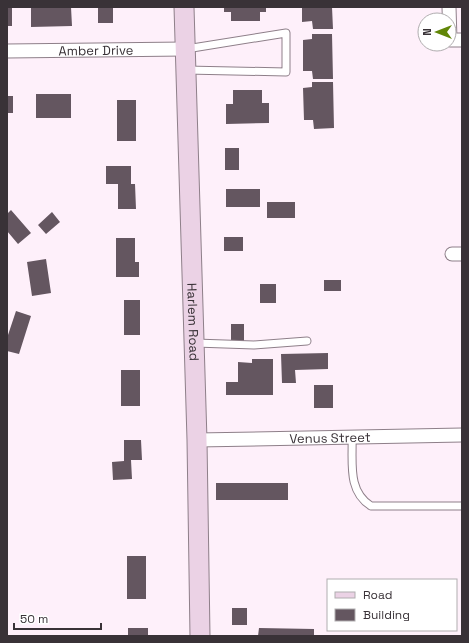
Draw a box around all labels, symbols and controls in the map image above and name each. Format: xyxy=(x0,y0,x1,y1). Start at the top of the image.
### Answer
north arrow xyxy=(417,12,457,52)
text: N xyxy=(420,28,434,36)
street label: Amber Drive xyxy=(58,41,134,59)
street label: Harlem Road xyxy=(184,282,203,361)
street label: Venus Street xyxy=(289,428,371,447)
legend xyxy=(327,579,457,631)
text: Road xyxy=(363,587,392,603)
scale bar xyxy=(14,605,101,631)
text: Building xyxy=(363,607,410,623)
text: 50 m xyxy=(20,611,48,627)

